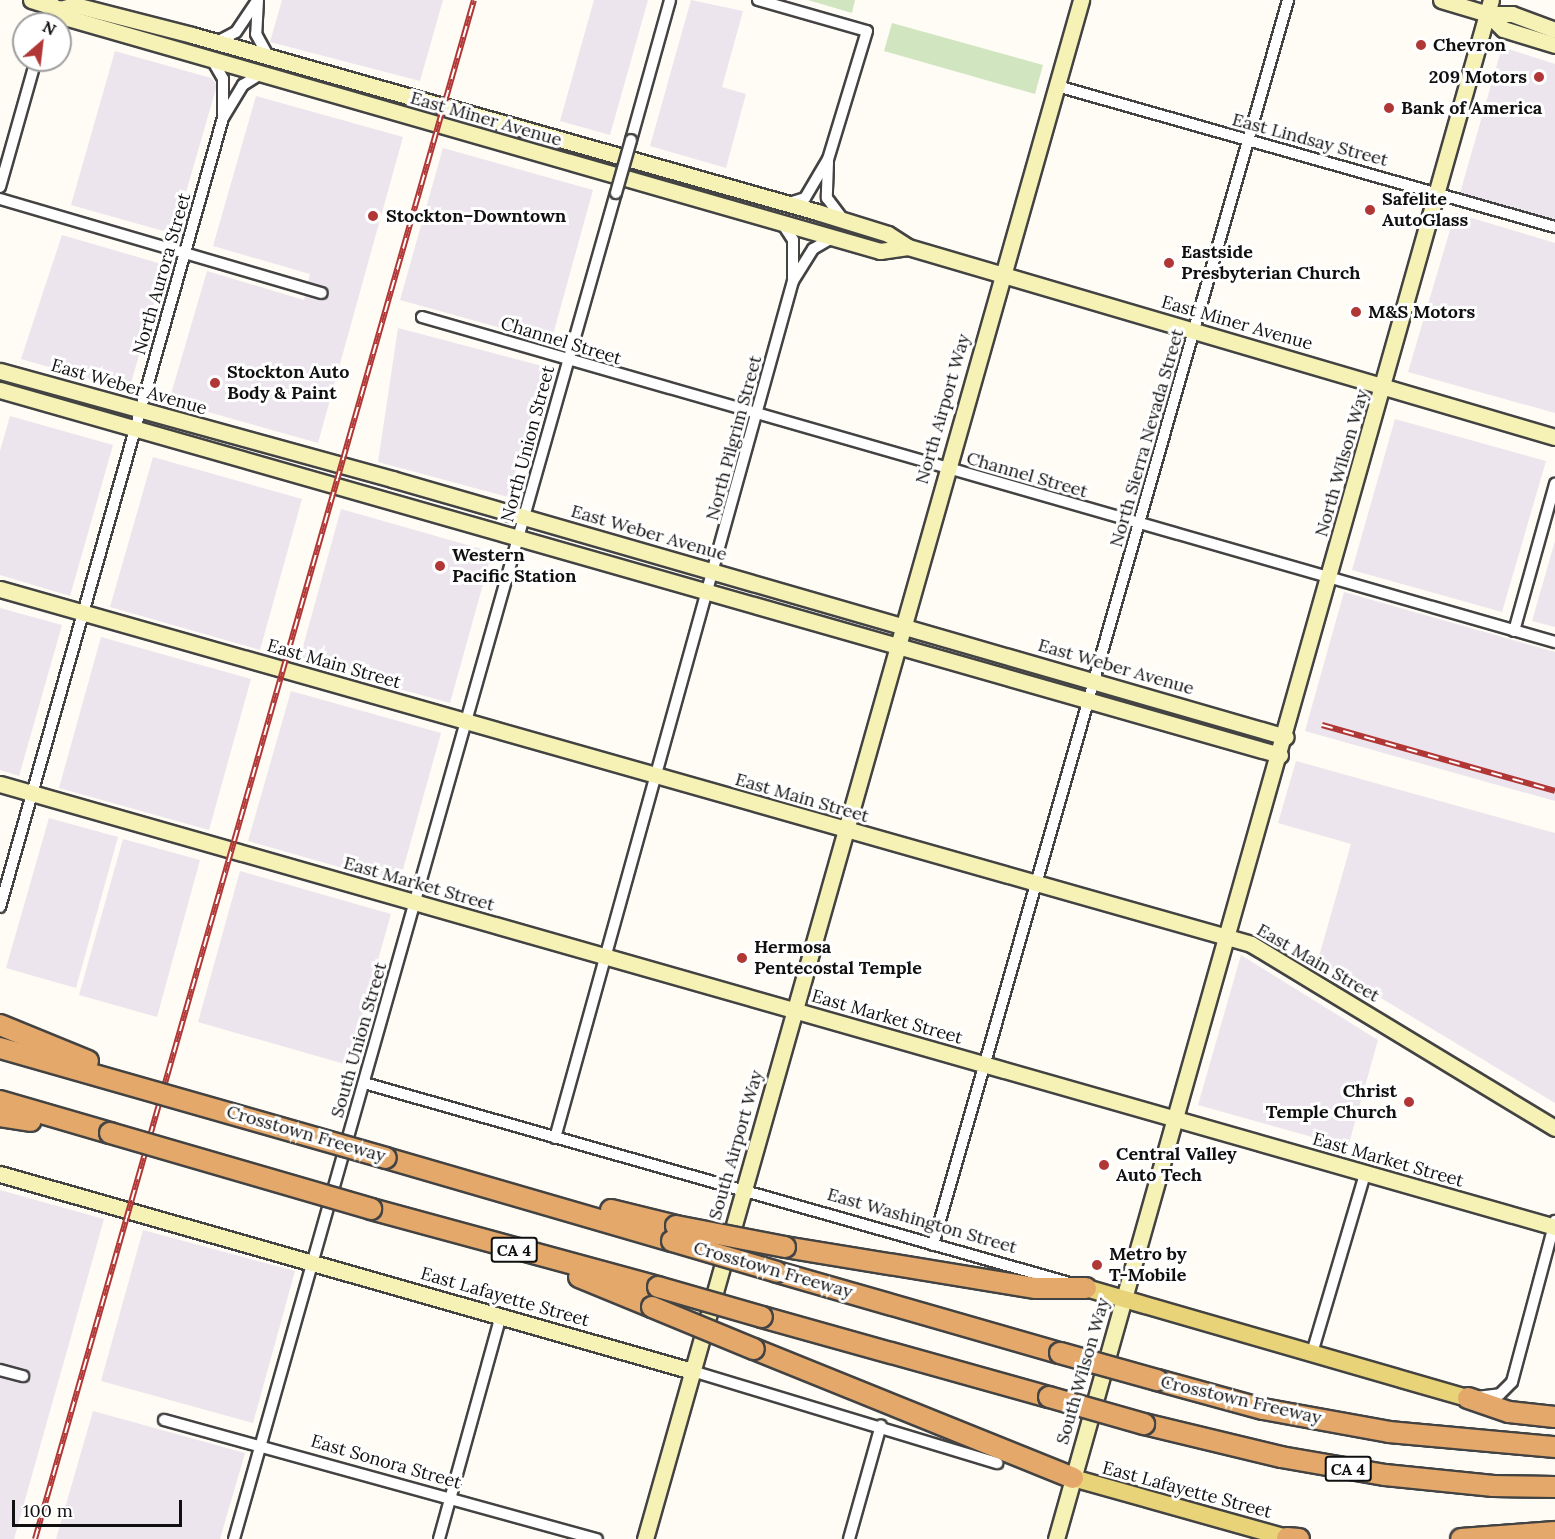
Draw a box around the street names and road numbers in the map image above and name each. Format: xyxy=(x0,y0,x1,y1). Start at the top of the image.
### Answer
street label: East Miner Avenue xyxy=(408,87,564,151)
street label: East Lindsay Street xyxy=(1230,109,1390,171)
street label: North Aurora Street xyxy=(129,191,195,357)
street label: East Miner Avenue xyxy=(1159,291,1315,355)
street label: Channel Street xyxy=(498,312,624,370)
street label: North Sierra Nevada Street xyxy=(1105,326,1189,550)
street label: North Airport Way xyxy=(911,331,975,487)
street label: North Pilgrim Street xyxy=(702,353,766,523)
street label: East Weber Avenue xyxy=(48,354,210,420)
street label: North Union Street xyxy=(497,363,559,525)
street label: North Wilson Way xyxy=(1311,387,1373,539)
street label: Channel Street xyxy=(964,447,1090,503)
street label: East Weber Avenue xyxy=(568,500,730,566)
street label: East Weber Avenue xyxy=(1035,634,1197,700)
street label: East Main Street xyxy=(265,635,403,693)
street label: East Main Street xyxy=(733,769,871,827)
street label: East Market Street xyxy=(341,852,497,916)
street label: East Main Street xyxy=(1253,919,1383,1007)
street label: South Union Street xyxy=(326,960,392,1120)
street label: East Market Street xyxy=(809,985,965,1049)
street label: South Airport Way xyxy=(704,1068,768,1222)
street label: Crosstown Freeway xyxy=(224,1101,388,1167)
street label: East Market Street xyxy=(1310,1128,1466,1192)
street label: East Washington Street xyxy=(825,1184,1019,1258)
road number: CA 4 xyxy=(490,1237,538,1263)
street label: Crosstown Freeway xyxy=(691,1237,855,1303)
street label: East Lafayette Street xyxy=(418,1263,592,1331)
street label: South Wilson Way xyxy=(1052,1295,1114,1447)
street label: Crosstown Freeway xyxy=(1158,1371,1324,1429)
street label: East Sonora Street xyxy=(308,1430,464,1494)
road number: CA 4 xyxy=(1324,1456,1372,1482)
street label: East Lafayette Street xyxy=(1100,1457,1274,1523)

